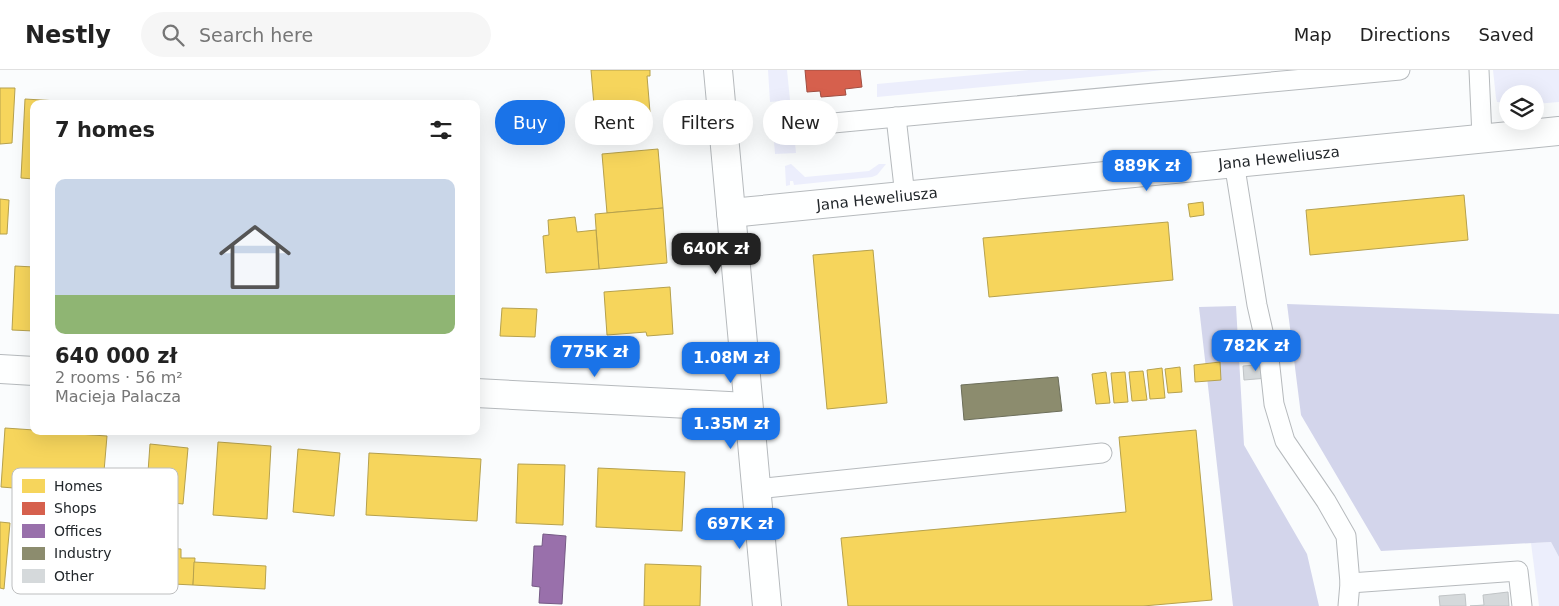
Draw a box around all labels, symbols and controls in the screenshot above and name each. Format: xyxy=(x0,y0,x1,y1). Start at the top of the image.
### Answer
search box xyxy=(141,12,491,57)
text: Nestly xyxy=(25,21,111,49)
icon: search xyxy=(159,21,187,49)
text: Search here xyxy=(199,24,313,46)
text: Map xyxy=(1294,24,1332,45)
text: Directions xyxy=(1360,24,1450,45)
text: Saved xyxy=(1478,24,1534,45)
map controls xyxy=(1499,85,1544,130)
button: layers xyxy=(1499,85,1544,130)
chip: Buy xyxy=(495,100,565,145)
chip: Rent xyxy=(575,100,653,145)
chip: Filters xyxy=(663,100,753,145)
chip: New xyxy=(763,100,838,145)
icon: filters xyxy=(427,116,455,144)
text: 7 homes xyxy=(55,118,155,142)
street label: Jana Heweliusza xyxy=(1216,143,1341,173)
pin: 889K zł xyxy=(1101,150,1193,192)
text: 889K zł xyxy=(1114,156,1180,175)
street label: Jana Heweliusza xyxy=(814,184,939,214)
icon: home xyxy=(210,212,300,302)
pin: 640K zł xyxy=(670,232,762,275)
text: 640K zł xyxy=(683,239,749,258)
pin: 782K zł xyxy=(1210,330,1302,372)
pin: 775K zł xyxy=(549,336,641,378)
text: 782K zł xyxy=(1223,336,1289,355)
text: 775K zł xyxy=(562,342,628,361)
pin: 1.08M zł xyxy=(679,342,783,384)
text: 640 000 zł xyxy=(55,344,177,368)
text: 1.08M zł xyxy=(693,348,769,367)
text: 2 rooms · 56 m² xyxy=(55,368,183,387)
text: Macieja Palacza xyxy=(55,387,181,406)
pin: 1.35M zł xyxy=(679,408,783,450)
text: 1.35M zł xyxy=(693,414,769,433)
legend xyxy=(12,468,178,594)
text: Homes xyxy=(54,478,103,494)
text: Shops xyxy=(54,500,97,516)
pin: 697K zł xyxy=(694,508,786,550)
text: 697K zł xyxy=(707,514,773,533)
text: Offices xyxy=(54,523,102,539)
text: Industry xyxy=(54,545,112,561)
text: Other xyxy=(54,568,94,584)

